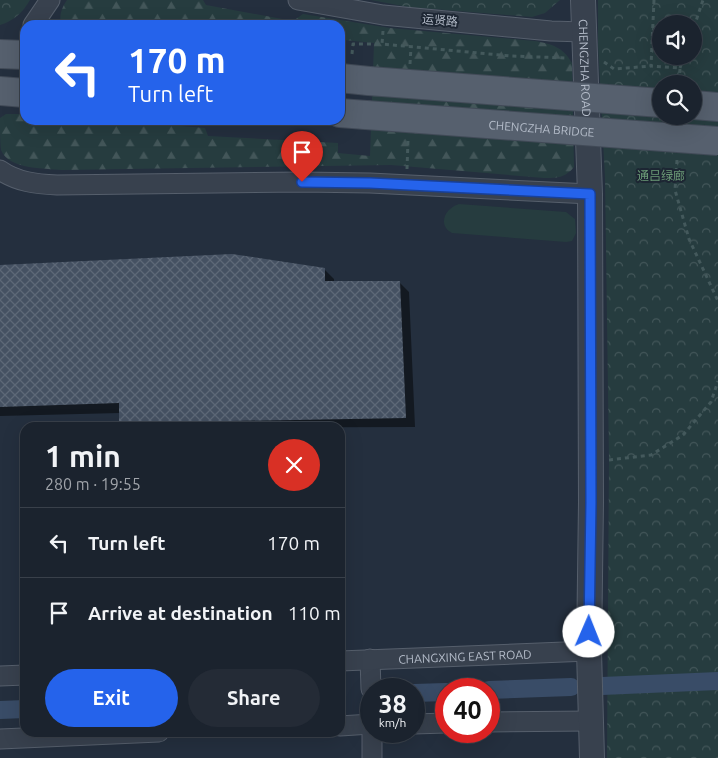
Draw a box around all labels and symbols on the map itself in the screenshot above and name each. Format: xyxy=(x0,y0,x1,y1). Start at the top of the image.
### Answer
street label: 运贤路 xyxy=(421,12,459,28)
street label: CHENGZHA ROAD xyxy=(577,19,594,117)
street label: CHENGZHA BRIDGE xyxy=(488,118,595,138)
pin xyxy=(281,131,323,182)
park label: 通吕绿廊 xyxy=(637,169,685,182)
position arrow xyxy=(562,605,614,657)
street label: CHANGXING EAST ROAD xyxy=(398,647,532,665)
speed limit sign: 40 xyxy=(435,678,500,743)

